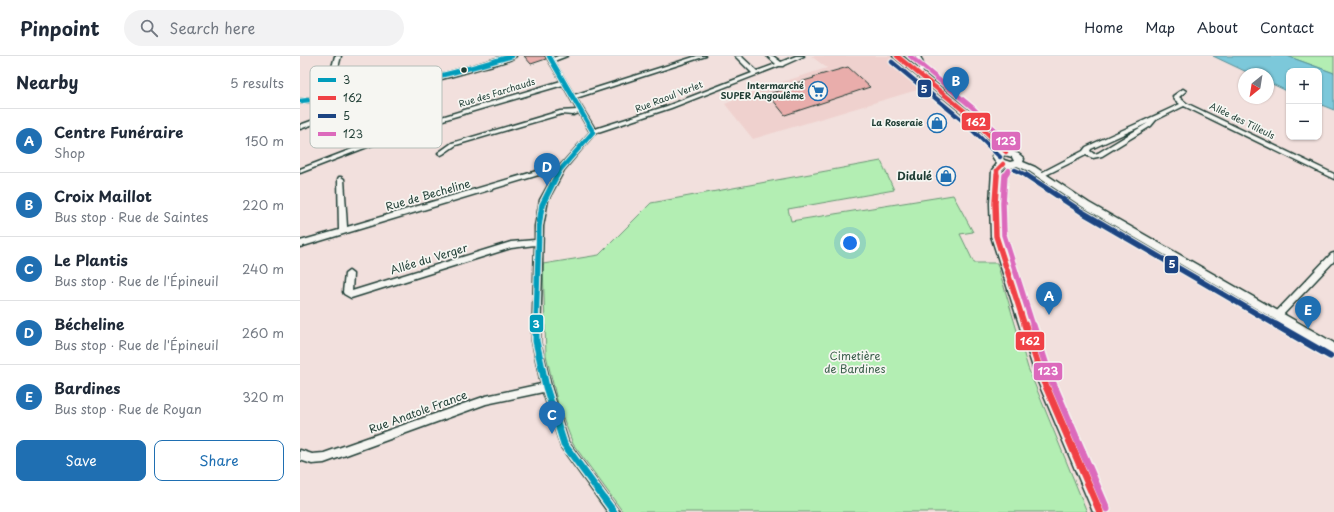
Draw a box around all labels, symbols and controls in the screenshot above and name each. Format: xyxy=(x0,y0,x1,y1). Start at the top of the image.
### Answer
search box xyxy=(124,10,404,46)
text: Pinpoint xyxy=(20,14,100,42)
text: Search here xyxy=(170,16,255,39)
icon: search xyxy=(138,17,160,39)
text: Home xyxy=(1084,17,1123,38)
text: Map xyxy=(1145,17,1175,38)
text: About xyxy=(1197,17,1238,38)
text: Contact xyxy=(1260,17,1314,38)
unlabelled marker xyxy=(459,65,469,75)
legend xyxy=(310,66,442,148)
pin: B xyxy=(943,67,969,100)
north arrow xyxy=(1238,68,1274,104)
map controls xyxy=(1286,68,1322,140)
button: + xyxy=(1286,68,1322,104)
text: Nearby xyxy=(16,69,78,95)
text: 3 xyxy=(343,71,350,88)
text: 5 results xyxy=(230,73,284,92)
street label: Rue des Farchauds xyxy=(457,74,537,110)
street label: Rue Raoul Verlet xyxy=(633,77,705,115)
place label: Intermarché SUPER Angoulême xyxy=(721,78,804,102)
line badge: 5 xyxy=(917,79,932,98)
supermarket icon: Intermarché SUPER Angoulême xyxy=(807,80,829,102)
text: 5 xyxy=(920,80,928,97)
text: 162 xyxy=(343,89,362,106)
street label: Allée des Tilleuls xyxy=(1207,98,1277,142)
button: − xyxy=(1286,104,1322,140)
text: 5 xyxy=(343,107,350,124)
shop icon: La Roseraie xyxy=(926,112,948,134)
line badge: 162 xyxy=(961,112,991,131)
text: 162 xyxy=(966,113,986,130)
place label: La Roseraie xyxy=(872,115,923,129)
text: Centre Funéraire xyxy=(54,120,183,143)
text: 123 xyxy=(343,125,363,142)
text: A xyxy=(24,131,34,150)
text: 150 m xyxy=(245,131,284,150)
line badge: 123 xyxy=(991,131,1021,151)
text: 123 xyxy=(996,132,1017,149)
text: Shop xyxy=(54,143,85,162)
pin: D xyxy=(534,153,560,186)
shop icon: Didulé xyxy=(935,165,957,187)
place label: Didulé xyxy=(897,167,932,184)
street label: Rue de Becheline xyxy=(383,174,472,215)
text: Croix Maillot xyxy=(54,184,152,207)
text: B xyxy=(25,195,33,214)
text: 220 m xyxy=(242,195,284,214)
text: Bus stop · Rue de Saintes xyxy=(54,207,208,226)
your location xyxy=(840,233,860,253)
street label: Allée du Verger xyxy=(388,238,470,278)
text: Le Plantis xyxy=(54,248,128,271)
line badge: 5 xyxy=(1164,255,1179,274)
text: 5 xyxy=(1168,255,1176,272)
text: C xyxy=(24,259,34,278)
text: 240 m xyxy=(242,259,284,278)
text: Bus stop · Rue de l'Épineuil xyxy=(54,271,219,290)
pin: A xyxy=(1036,282,1062,315)
pin: E xyxy=(1295,296,1321,329)
text: Bécheline xyxy=(54,312,125,335)
line badge: 3 xyxy=(529,314,544,333)
text: 3 xyxy=(532,315,540,332)
text: D xyxy=(24,323,34,342)
text: 260 m xyxy=(242,323,284,342)
line badge: 162 xyxy=(1015,331,1045,351)
text: 162 xyxy=(1020,332,1040,349)
text: Bus stop · Rue de l'Épineuil xyxy=(54,335,219,354)
park label: Cimetière de Bardines xyxy=(824,347,886,377)
line badge: 123 xyxy=(1033,362,1063,381)
text: 123 xyxy=(1038,362,1059,379)
text: Bardines xyxy=(54,376,121,399)
street label: Rue Anatole France xyxy=(366,386,469,437)
text: E xyxy=(25,387,33,406)
text: 320 m xyxy=(242,387,284,406)
text: Bus stop · Rue de Royan xyxy=(54,399,202,418)
pin: C xyxy=(539,401,565,434)
button: Save xyxy=(16,440,146,481)
button: Share xyxy=(154,440,284,481)

